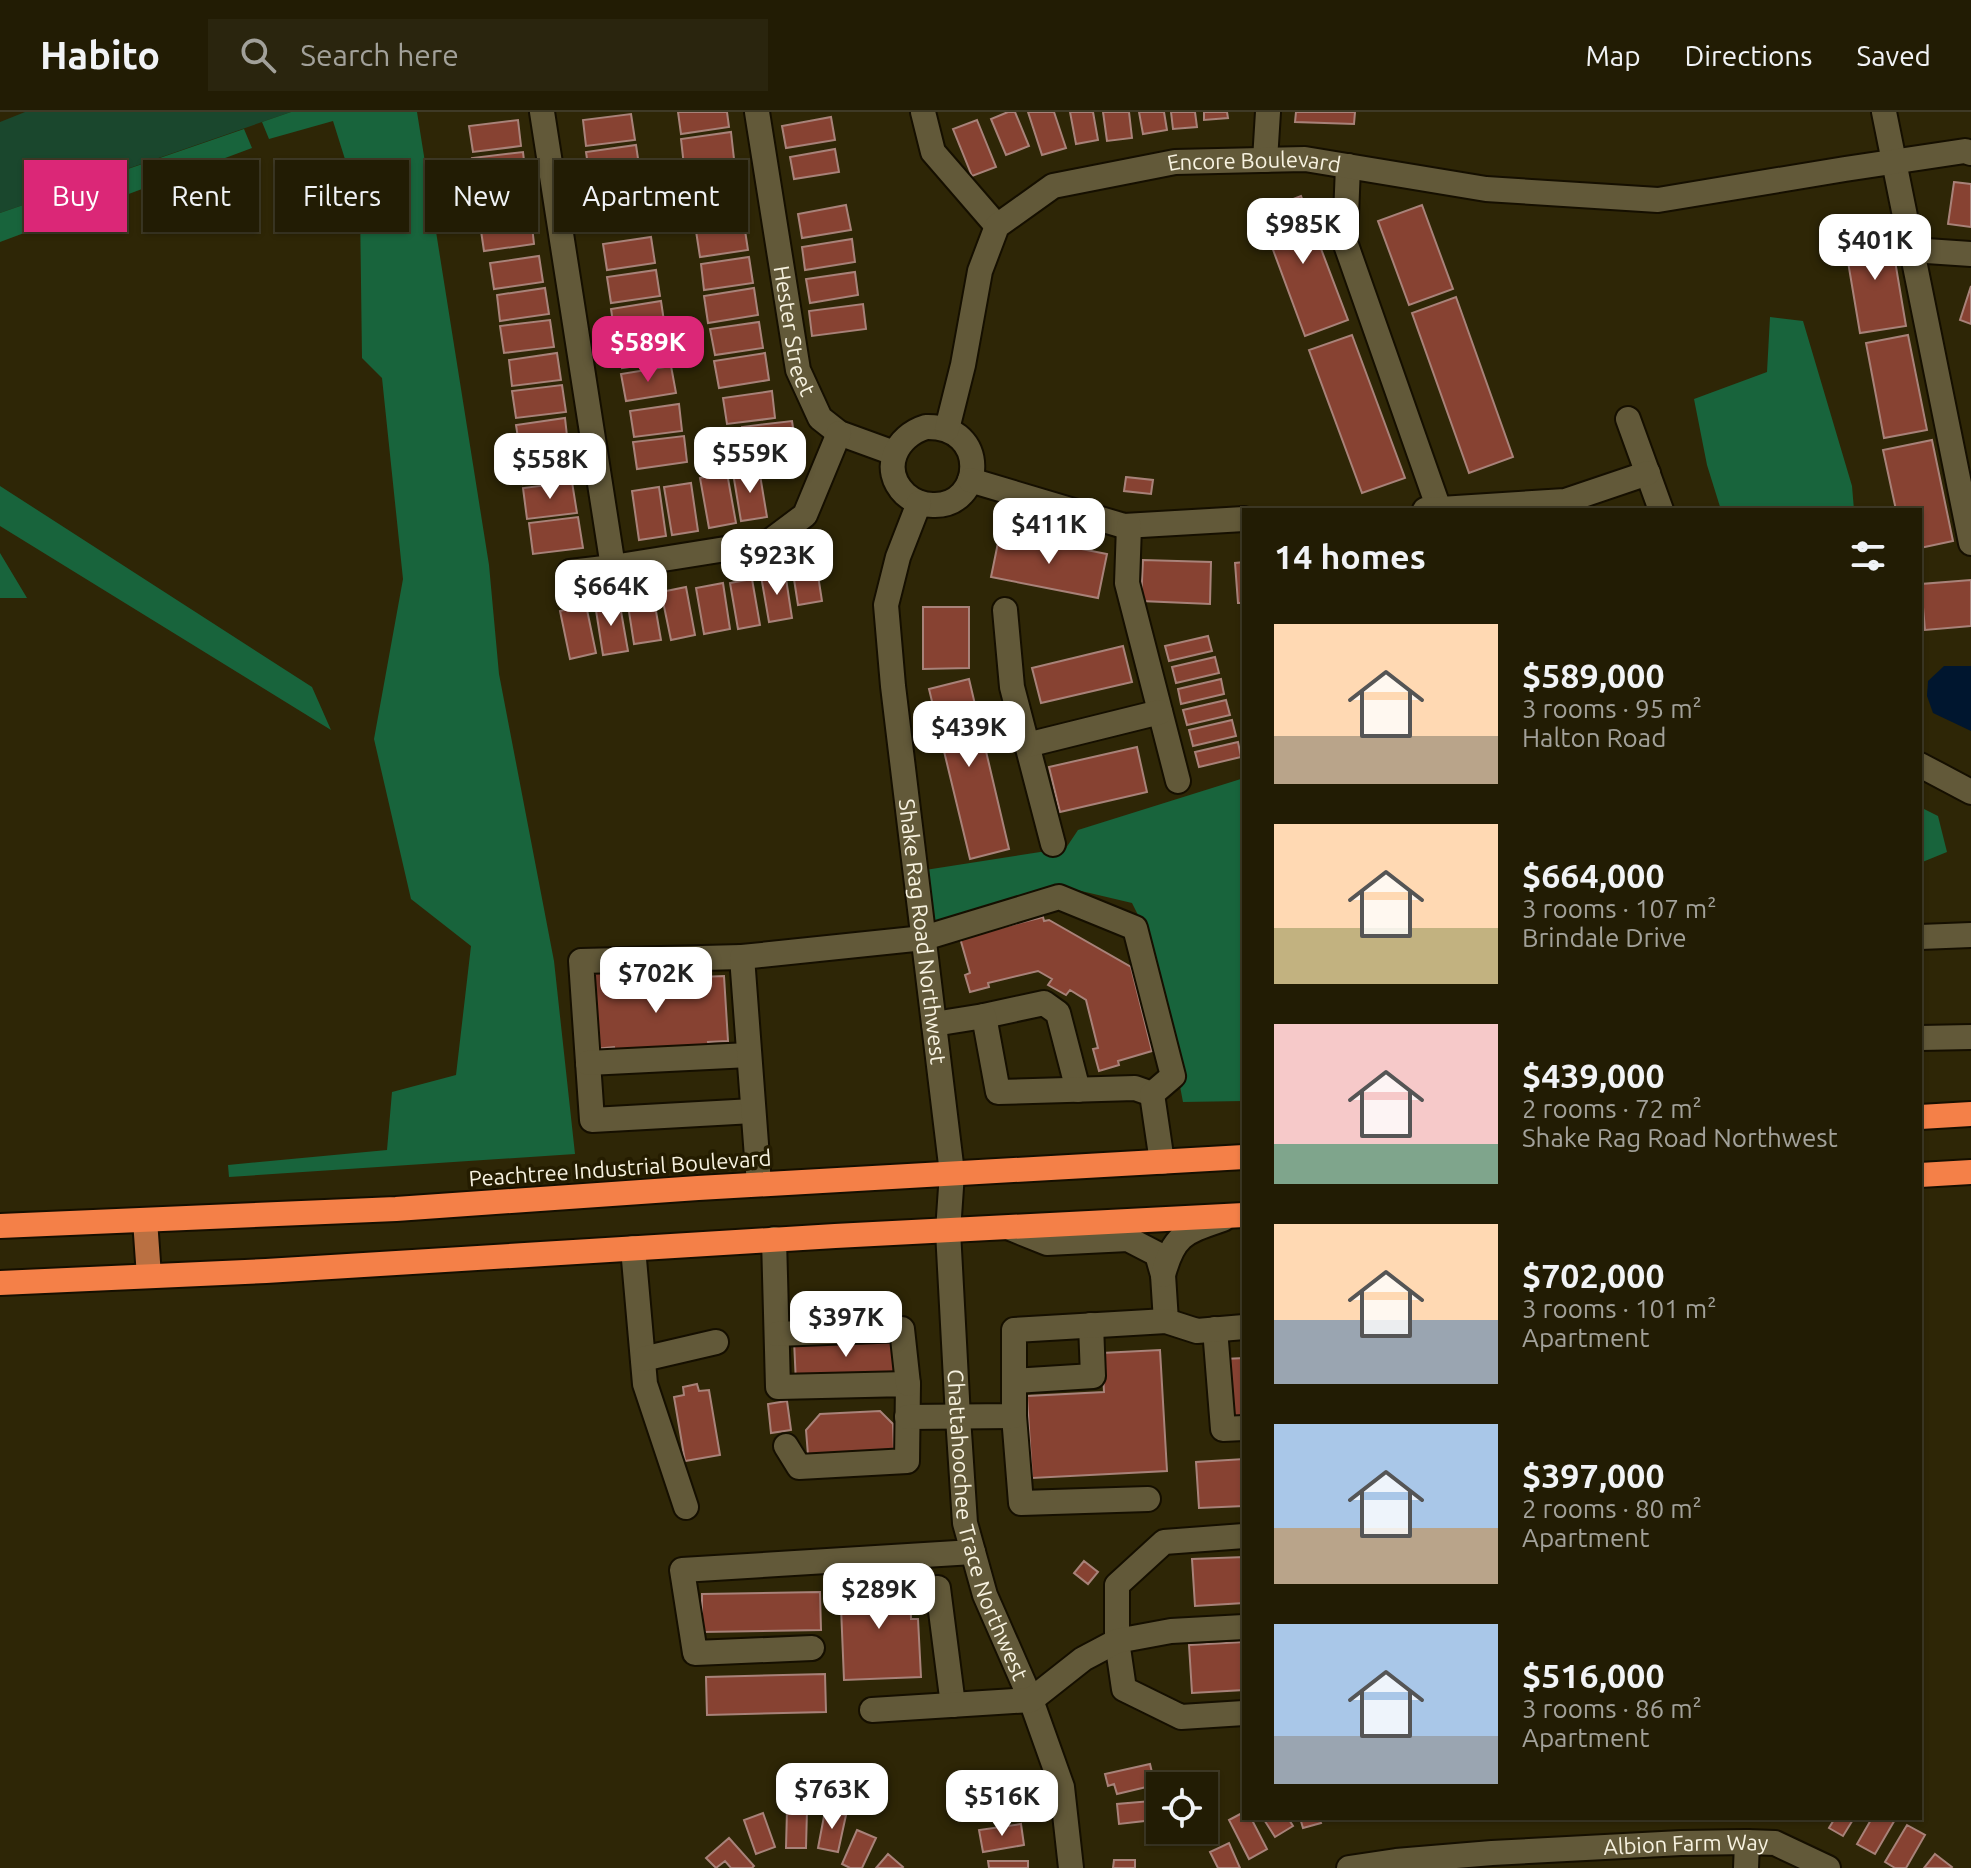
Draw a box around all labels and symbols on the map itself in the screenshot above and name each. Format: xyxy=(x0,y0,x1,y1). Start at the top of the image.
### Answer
street label: Encore Boulevard xyxy=(1165,146,1343,177)
pin: $985K xyxy=(1247,198,1359,266)
pin: $401K xyxy=(1819,214,1931,282)
street label: Hester Street xyxy=(770,264,821,400)
pin: $589K xyxy=(592,316,704,384)
pin: $559K xyxy=(694,427,806,495)
pin: $558K xyxy=(494,433,606,501)
pin: $411K xyxy=(993,498,1105,566)
pin: $923K xyxy=(721,529,833,597)
pin: $664K xyxy=(555,560,667,628)
pin: $439K xyxy=(913,701,1025,769)
street label: Shake Rag Road Northwest xyxy=(895,797,952,1066)
pin: $702K xyxy=(600,947,712,1015)
street label: Peachtree Industrial Boulevard xyxy=(468,1144,772,1191)
pin: $397K xyxy=(790,1291,902,1359)
street label: Chattahoochee Trace Northwest xyxy=(943,1368,1034,1684)
pin: $289K xyxy=(823,1563,935,1631)
pin: $763K xyxy=(776,1763,888,1831)
pin: $516K xyxy=(946,1770,1058,1838)
street label: Albion Farm Way xyxy=(1603,1829,1769,1859)

